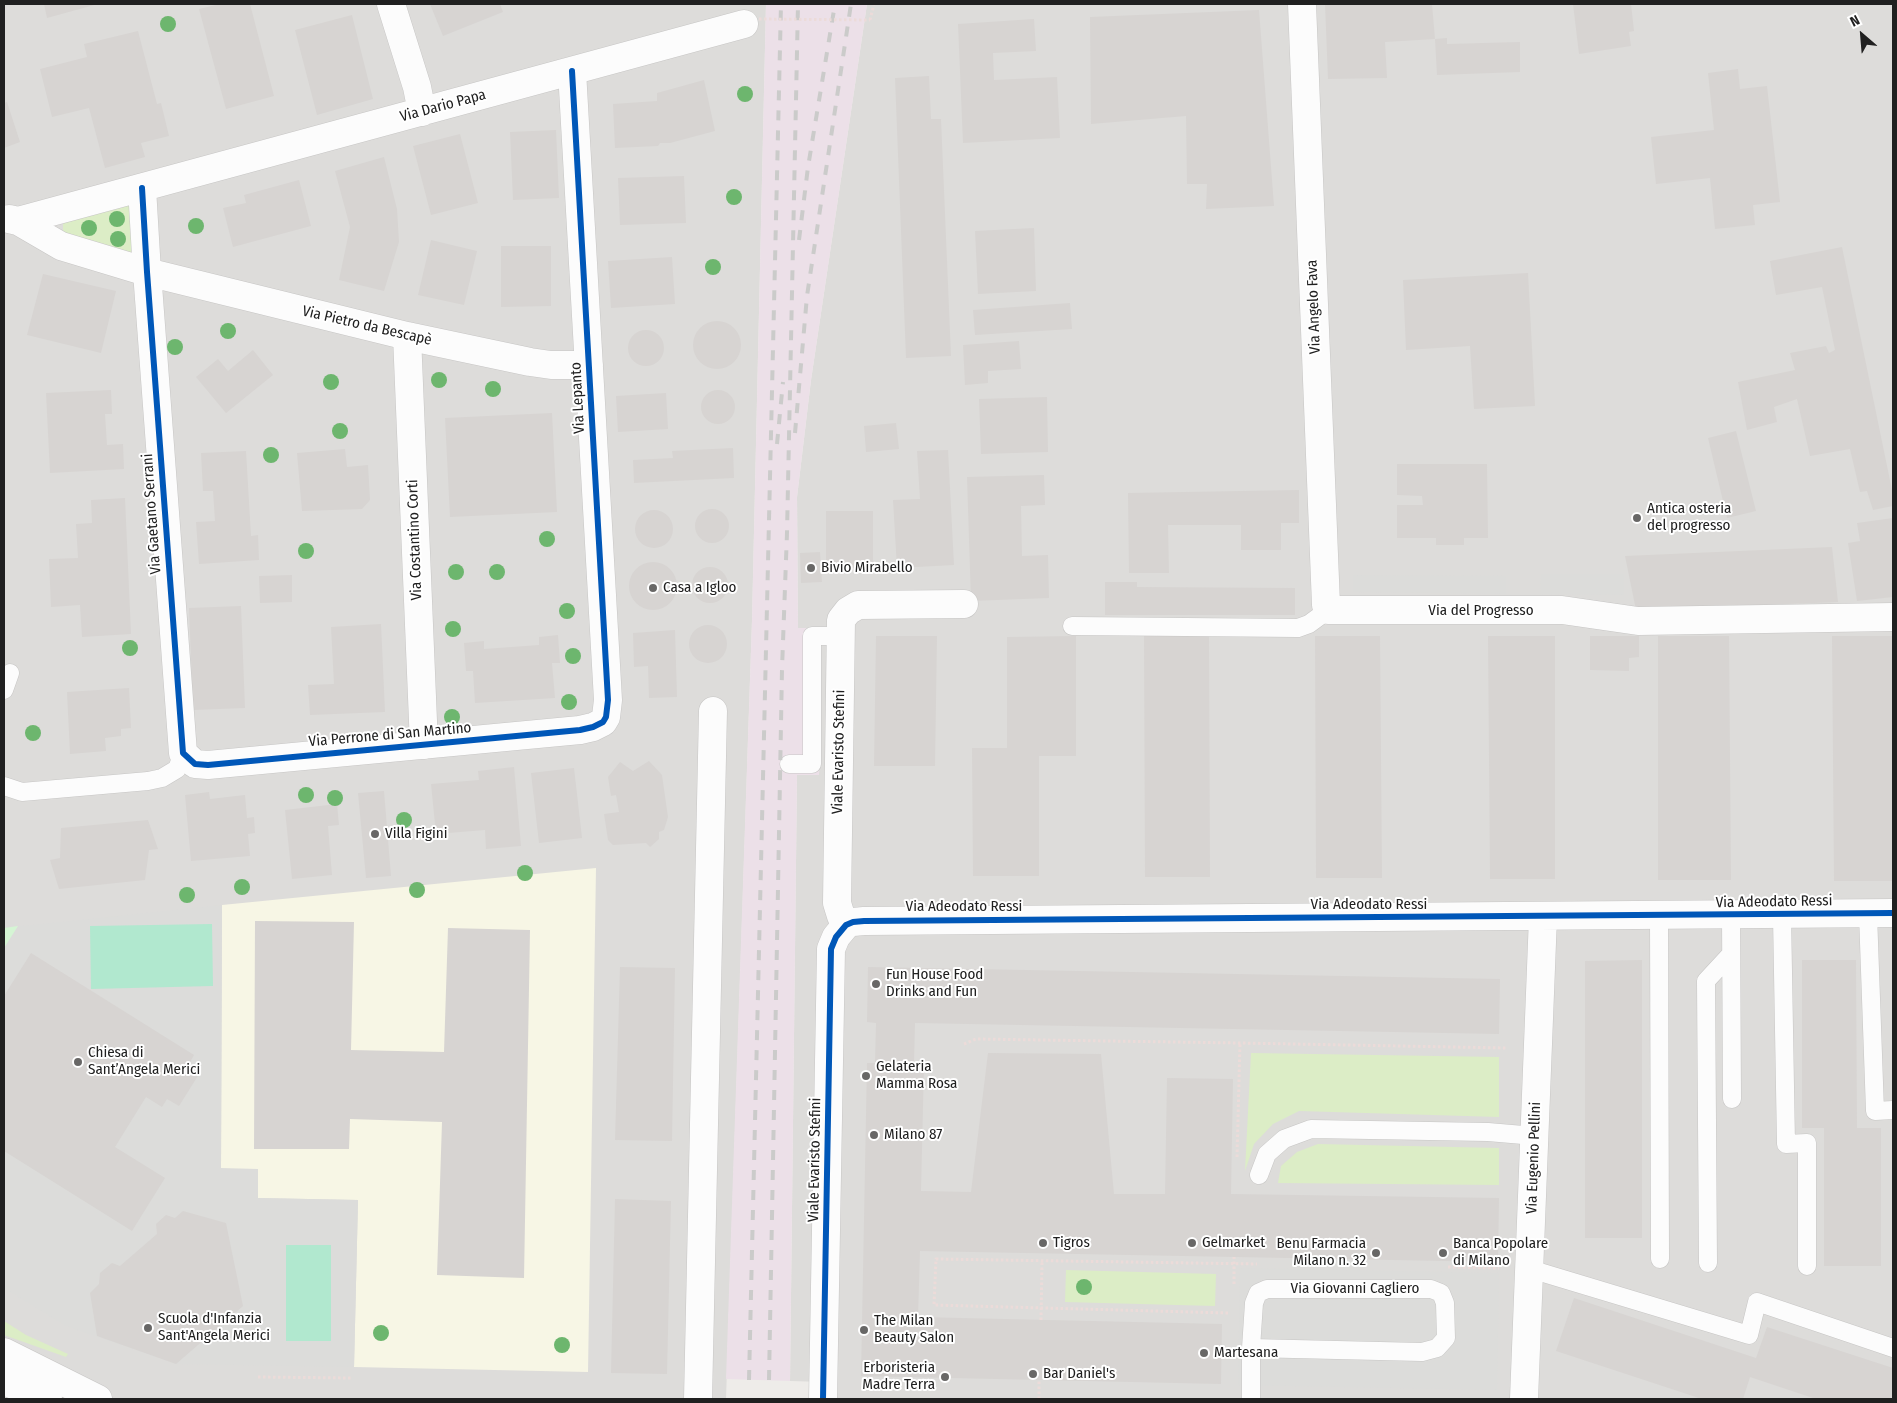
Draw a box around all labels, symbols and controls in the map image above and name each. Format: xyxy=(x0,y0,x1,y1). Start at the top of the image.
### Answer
north arrow xyxy=(1837,10,1887,60)
text: N xyxy=(1847,12,1863,31)
street label: Via Dario Papa xyxy=(398,86,488,126)
street label: Via Angelo Fava xyxy=(1303,260,1325,354)
street label: Via Pietro da Bescapè xyxy=(300,302,434,350)
street label: Via Lepanto xyxy=(567,362,589,434)
street label: Via Gaetano Serrani xyxy=(139,453,165,575)
street label: Via Costantino Corti xyxy=(404,479,426,601)
place label: Antica osteria del progresso xyxy=(1647,500,1731,535)
marker: Antica osteria del progresso xyxy=(1631,512,1643,524)
place label: Bivio Mirabello xyxy=(821,559,913,577)
marker: Bivio Mirabello xyxy=(805,562,817,574)
place label: Casa a Igloo xyxy=(663,579,736,597)
marker: Casa a Igloo xyxy=(647,582,659,594)
street label: Via del Progresso xyxy=(1428,602,1534,620)
street label: Viale Evaristo Stefini xyxy=(829,690,849,814)
street label: Via Perrone di San Martino xyxy=(308,719,472,751)
place label: Villa Figini xyxy=(385,825,448,843)
marker: Villa Figini xyxy=(369,828,381,840)
street label: Via Adeodato Ressi xyxy=(1715,892,1833,912)
street label: Via Adeodato Ressi xyxy=(1311,896,1427,914)
street label: Via Adeodato Ressi xyxy=(906,898,1022,916)
place label: Fun House Food Drinks and Fun xyxy=(886,966,983,1001)
marker: Fun House Food Drinks and Fun xyxy=(870,978,882,990)
place label: Chiesa di Sant’Angela Merici xyxy=(88,1044,200,1079)
marker: Chiesa di Sant’Angela Merici xyxy=(72,1056,84,1068)
place label: Gelateria Mamma Rosa xyxy=(876,1058,957,1093)
marker: Gelateria Mamma Rosa xyxy=(860,1070,872,1082)
street label: Viale Evaristo Stefini xyxy=(805,1098,825,1222)
street label: Via Eugenio Pellini xyxy=(1523,1101,1545,1215)
place label: Milano 87 xyxy=(884,1126,942,1144)
marker: Milano 87 xyxy=(868,1129,880,1141)
place label: Tigros xyxy=(1053,1234,1090,1252)
place label: Gelmarket xyxy=(1202,1234,1265,1252)
place label: Benu Farmacia Milano n. 32 xyxy=(1276,1235,1366,1270)
place label: Banca Popolare di Milano xyxy=(1453,1235,1548,1270)
marker: Tigros xyxy=(1037,1237,1049,1249)
marker: Gelmarket xyxy=(1186,1237,1198,1249)
marker: Benu Farmacia Milano n. 32 xyxy=(1370,1247,1382,1259)
marker: Banca Popolare di Milano xyxy=(1437,1247,1449,1259)
street label: Via Giovanni Cagliero xyxy=(1291,1280,1419,1298)
place label: Scuola d'Infanzia Sant'Angela Merici xyxy=(158,1310,270,1345)
place label: The Milan Beauty Salon xyxy=(874,1312,954,1347)
marker: Scuola d'Infanzia Sant'Angela Merici xyxy=(142,1322,154,1334)
marker: The Milan Beauty Salon xyxy=(858,1324,870,1336)
place label: Martesana xyxy=(1214,1344,1278,1362)
marker: Martesana xyxy=(1198,1347,1210,1359)
place label: Erboristeria Madre Terra xyxy=(862,1359,935,1394)
place label: Bar Daniel's xyxy=(1043,1365,1115,1383)
marker: Bar Daniel's xyxy=(1027,1368,1039,1380)
marker: Erboristeria Madre Terra xyxy=(939,1371,951,1383)

